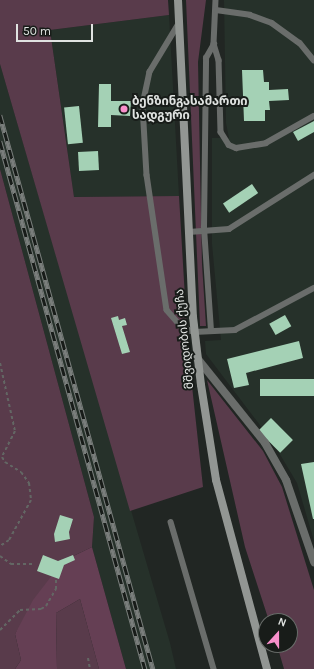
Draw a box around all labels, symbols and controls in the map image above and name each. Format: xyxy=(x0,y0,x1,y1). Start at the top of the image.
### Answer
scale bar xyxy=(18,16,95,42)
text: 50 m xyxy=(23,24,51,38)
place label: ბენზინგასამართი სადგური xyxy=(132,95,248,123)
marker: ბენზინგასამართი სადგური xyxy=(119,104,129,114)
street label: მშვიდობის ქუჩა xyxy=(173,288,197,390)
north arrow xyxy=(258,613,298,653)
text: N xyxy=(276,615,288,630)

